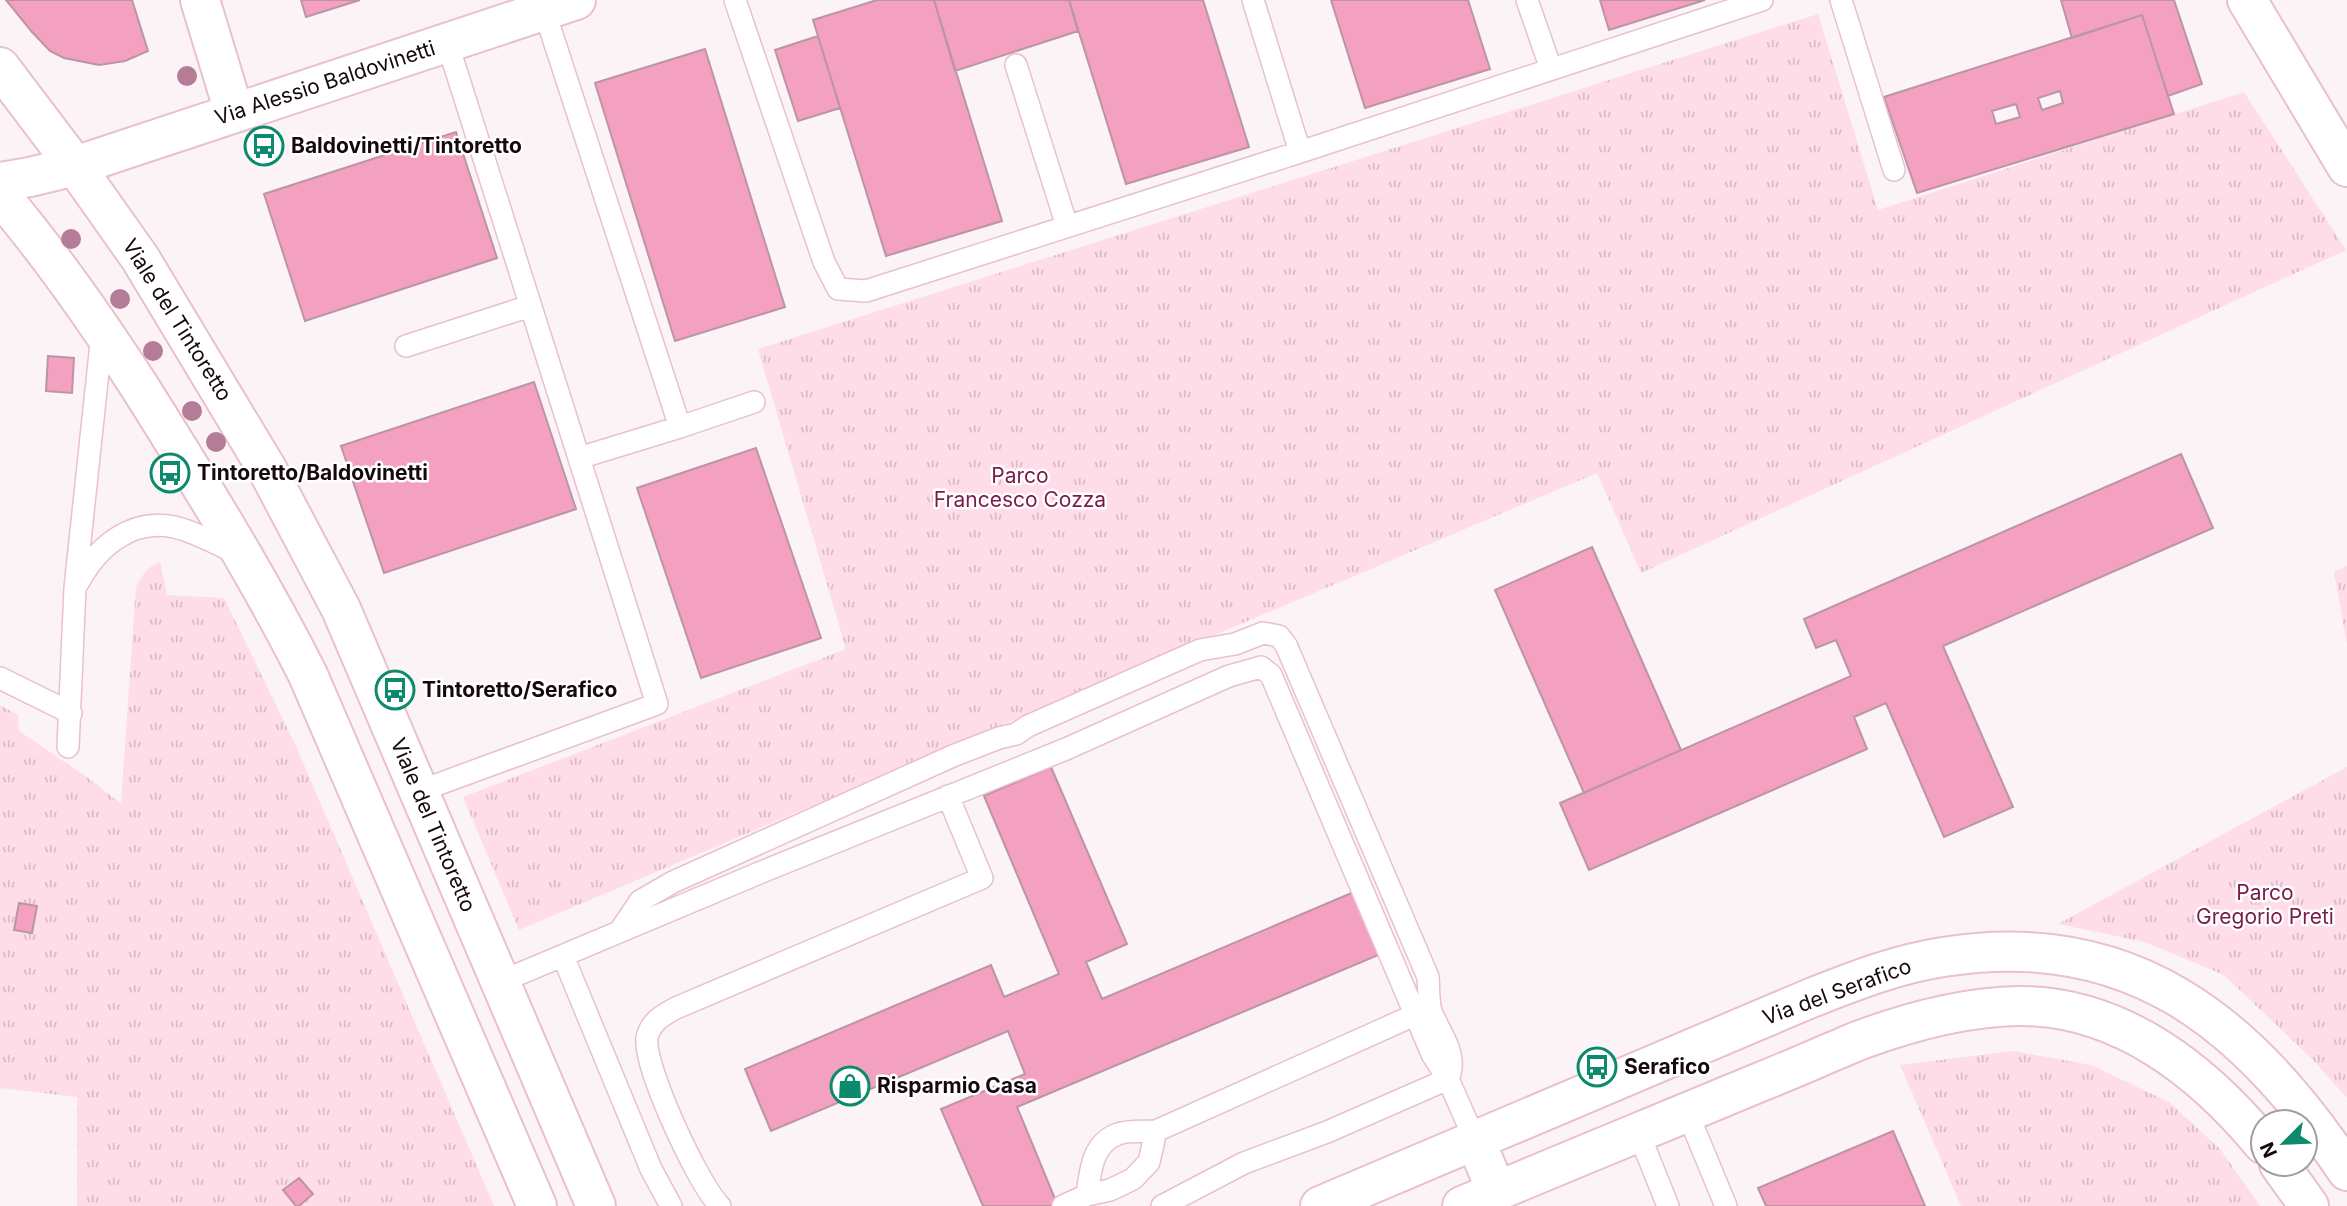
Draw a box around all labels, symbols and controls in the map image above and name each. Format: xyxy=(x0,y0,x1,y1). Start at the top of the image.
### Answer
street label: Via Alessio Baldovinetti xyxy=(211,35,438,130)
bus stop icon: Baldovinetti/Tintoretto xyxy=(243,125,285,167)
place label: Baldovinetti/Tintoretto xyxy=(291,133,522,158)
street label: Viale del Tintoretto xyxy=(117,234,237,405)
bus stop icon: Tintoretto/Baldovinetti xyxy=(149,452,191,494)
place label: Tintoretto/Baldovinetti xyxy=(197,460,428,485)
park label: Parco Francesco Cozza xyxy=(934,463,1106,512)
bus stop icon: Tintoretto/Serafico xyxy=(374,669,416,711)
place label: Tintoretto/Serafico xyxy=(422,677,617,702)
street label: Viale del Tintoretto xyxy=(386,734,481,915)
park label: Parco Gregorio Preti xyxy=(2196,880,2334,929)
street label: Via del Serafico xyxy=(1759,953,1915,1030)
bus stop icon: Serafico xyxy=(1576,1046,1618,1088)
place label: Serafico xyxy=(1624,1054,1710,1079)
shop icon: Risparmio Casa xyxy=(829,1065,871,1107)
place label: Risparmio Casa xyxy=(877,1073,1037,1098)
north arrow xyxy=(2249,1108,2319,1178)
text: N xyxy=(2255,1138,2282,1161)

